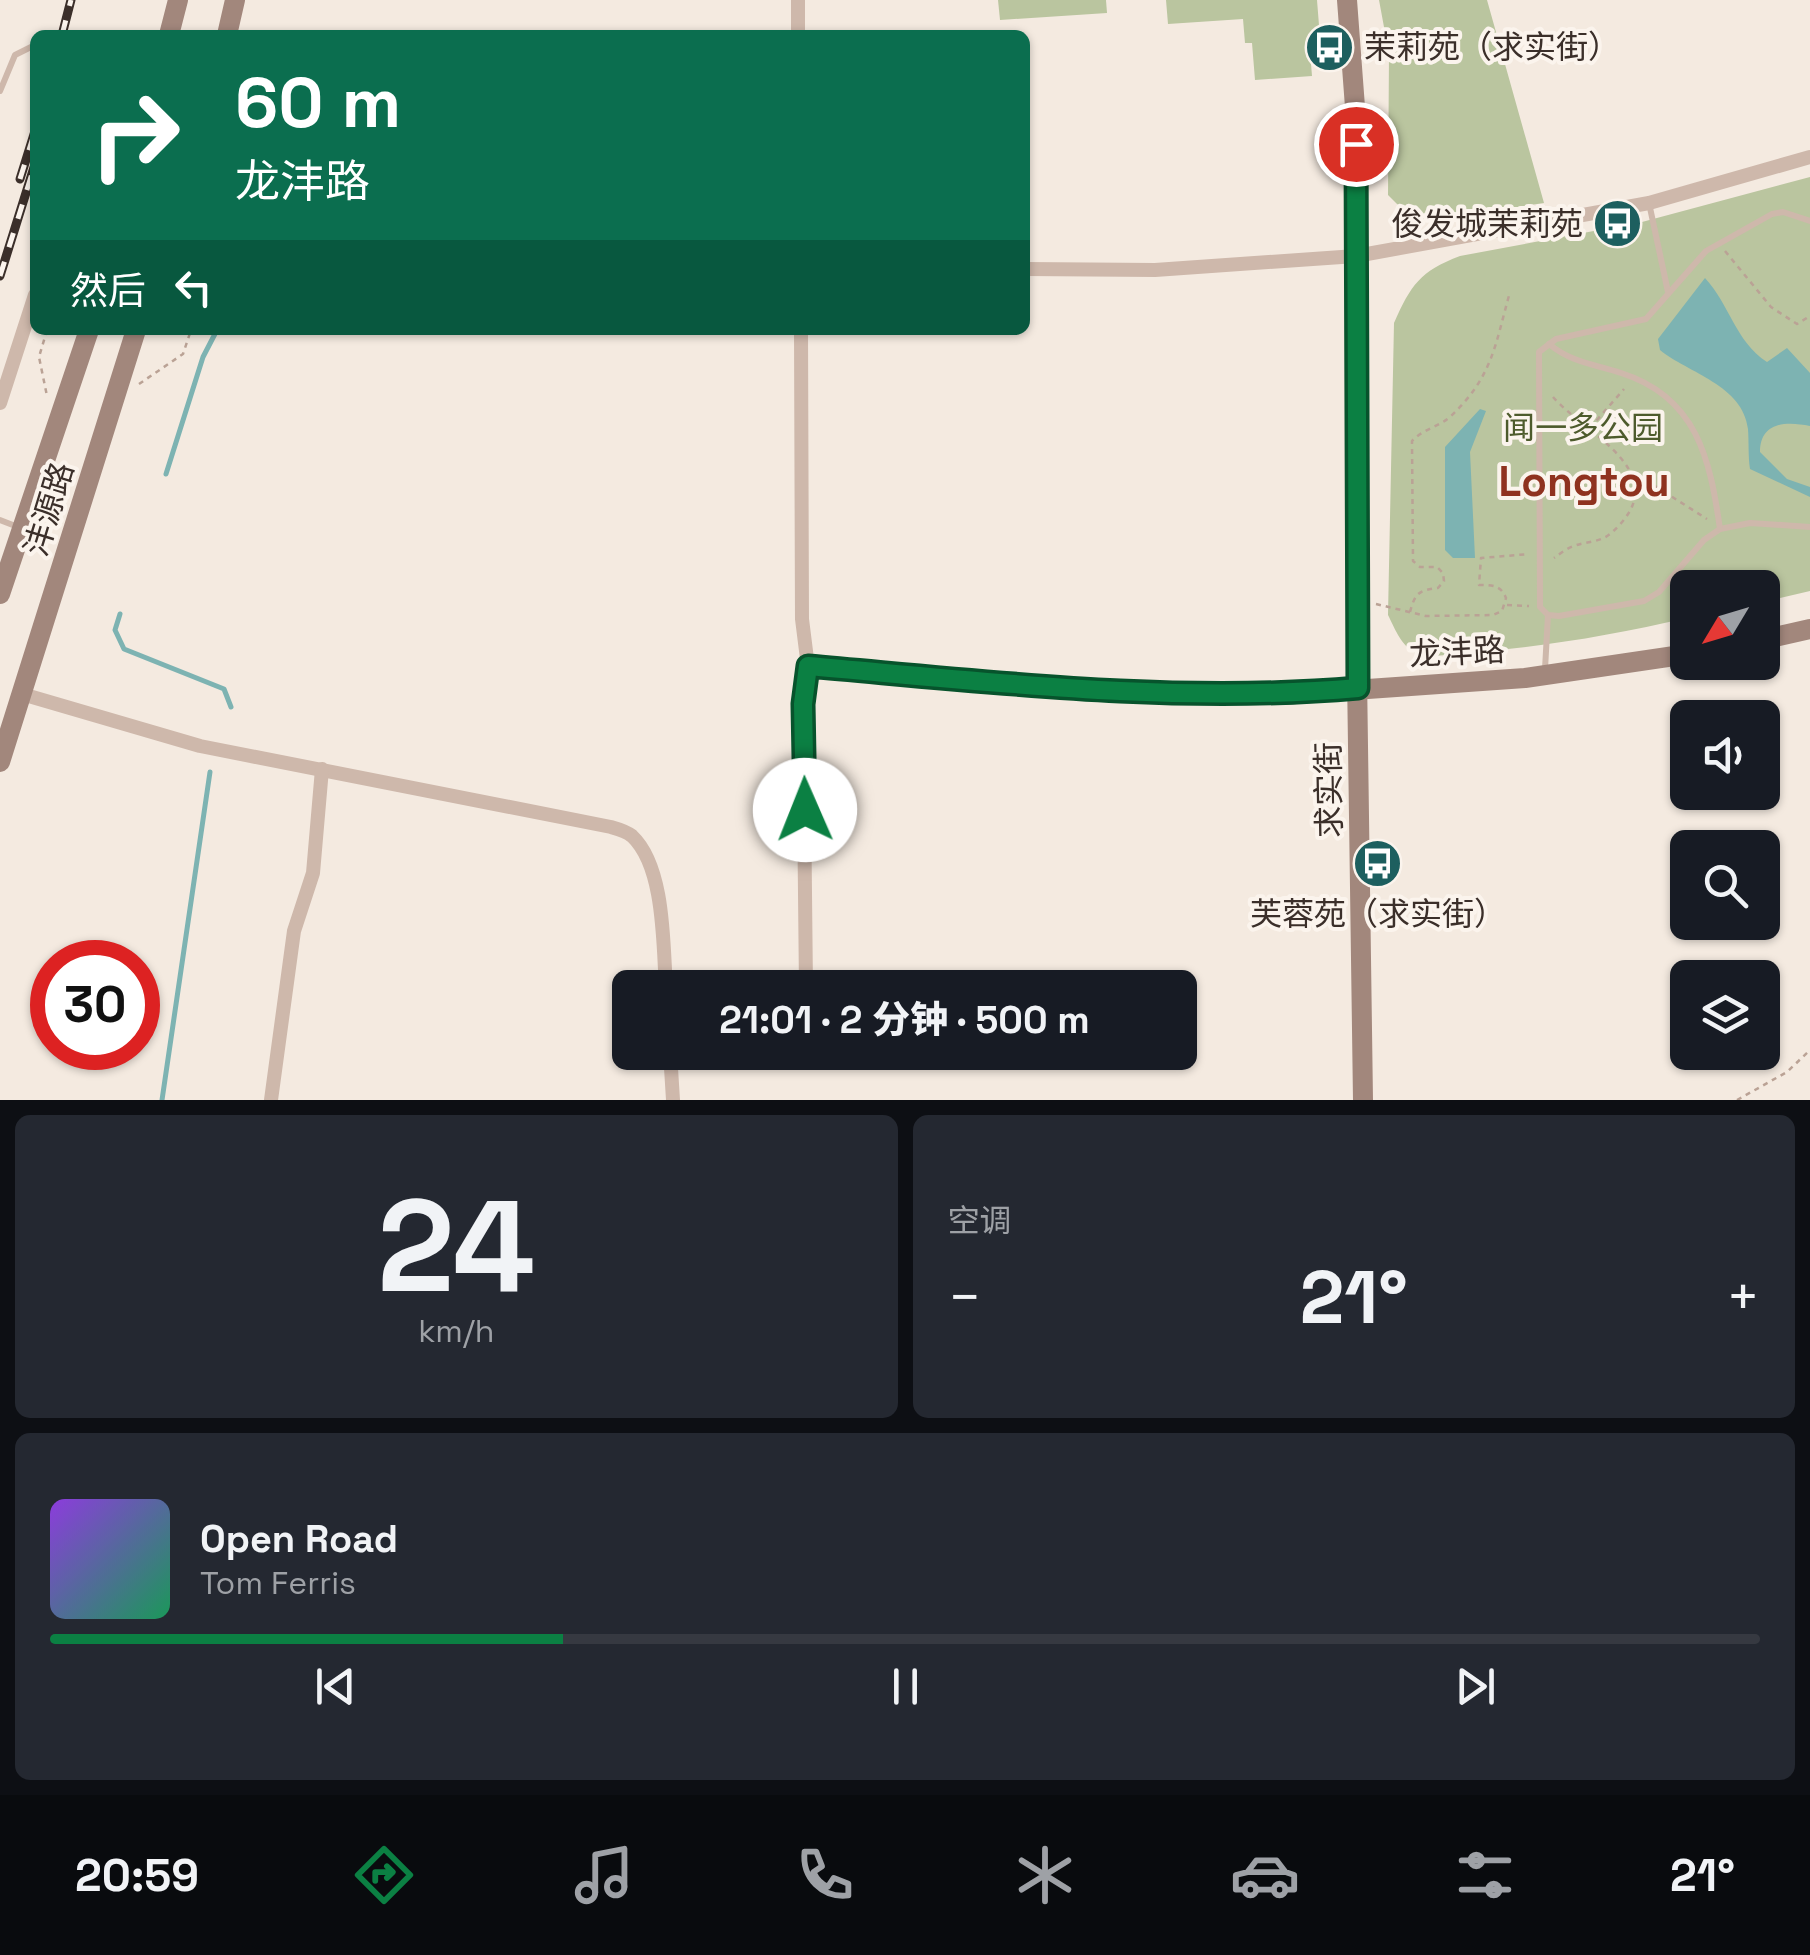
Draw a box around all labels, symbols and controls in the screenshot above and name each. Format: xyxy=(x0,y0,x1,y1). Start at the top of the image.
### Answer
bus stop icon: 茉莉苑（求实街） xyxy=(1303,21,1355,73)
place label: 茉莉苑（求实街） xyxy=(1364,27,1620,67)
text: 60 m xyxy=(235,58,401,147)
icon: right xyxy=(70,70,200,200)
pin xyxy=(1314,102,1399,187)
icon: arrive xyxy=(1329,117,1384,172)
text: 龙沣路 xyxy=(235,153,370,210)
bus stop icon: 俊发城茉莉苑 xyxy=(1592,198,1644,250)
place label: 俊发城茉莉苑 xyxy=(1391,204,1583,244)
icon: left xyxy=(166,260,221,315)
text: 然后 xyxy=(70,267,146,315)
park label: 闻一多公园 xyxy=(1503,408,1663,448)
district label: Longtou xyxy=(1498,455,1670,508)
street label: 沣源路 xyxy=(16,457,82,561)
north arrow xyxy=(1670,570,1780,680)
map controls xyxy=(1670,570,1780,1070)
street label: 龙沣路 xyxy=(1408,630,1506,674)
button: sound xyxy=(1670,700,1780,810)
street label: 求实街 xyxy=(1308,742,1350,838)
position arrow xyxy=(753,758,857,862)
button: search xyxy=(1670,830,1780,940)
bus stop icon: 芙蓉苑（求实街） xyxy=(1352,838,1404,890)
place label: 芙蓉苑（求实街） xyxy=(1250,894,1506,934)
speed limit sign: 30 xyxy=(30,940,160,1070)
button: layers xyxy=(1670,960,1780,1070)
text: 21:01 · 2 分钟 · 500 m xyxy=(719,996,1090,1044)
text: 24 xyxy=(377,1163,535,1329)
text: 空调 xyxy=(948,1201,1012,1241)
text: 21° xyxy=(1300,1249,1408,1345)
text: − xyxy=(948,1262,982,1332)
text: + xyxy=(1726,1262,1760,1332)
text: km/h xyxy=(418,1311,494,1351)
text: Open Road xyxy=(200,1515,398,1563)
text: Tom Ferris xyxy=(200,1563,356,1603)
icon: previous xyxy=(308,1659,363,1714)
icon: pause xyxy=(878,1659,933,1714)
icon: next xyxy=(1448,1659,1503,1714)
icon: directions xyxy=(349,1840,419,1910)
icon: music xyxy=(569,1840,639,1910)
icon: phone xyxy=(790,1840,860,1910)
icon: climate xyxy=(1010,1840,1080,1910)
icon: car xyxy=(1230,1840,1300,1910)
icon: filters xyxy=(1450,1840,1520,1910)
text: 20:59 xyxy=(75,1847,199,1904)
text: 21° xyxy=(1670,1847,1735,1904)

